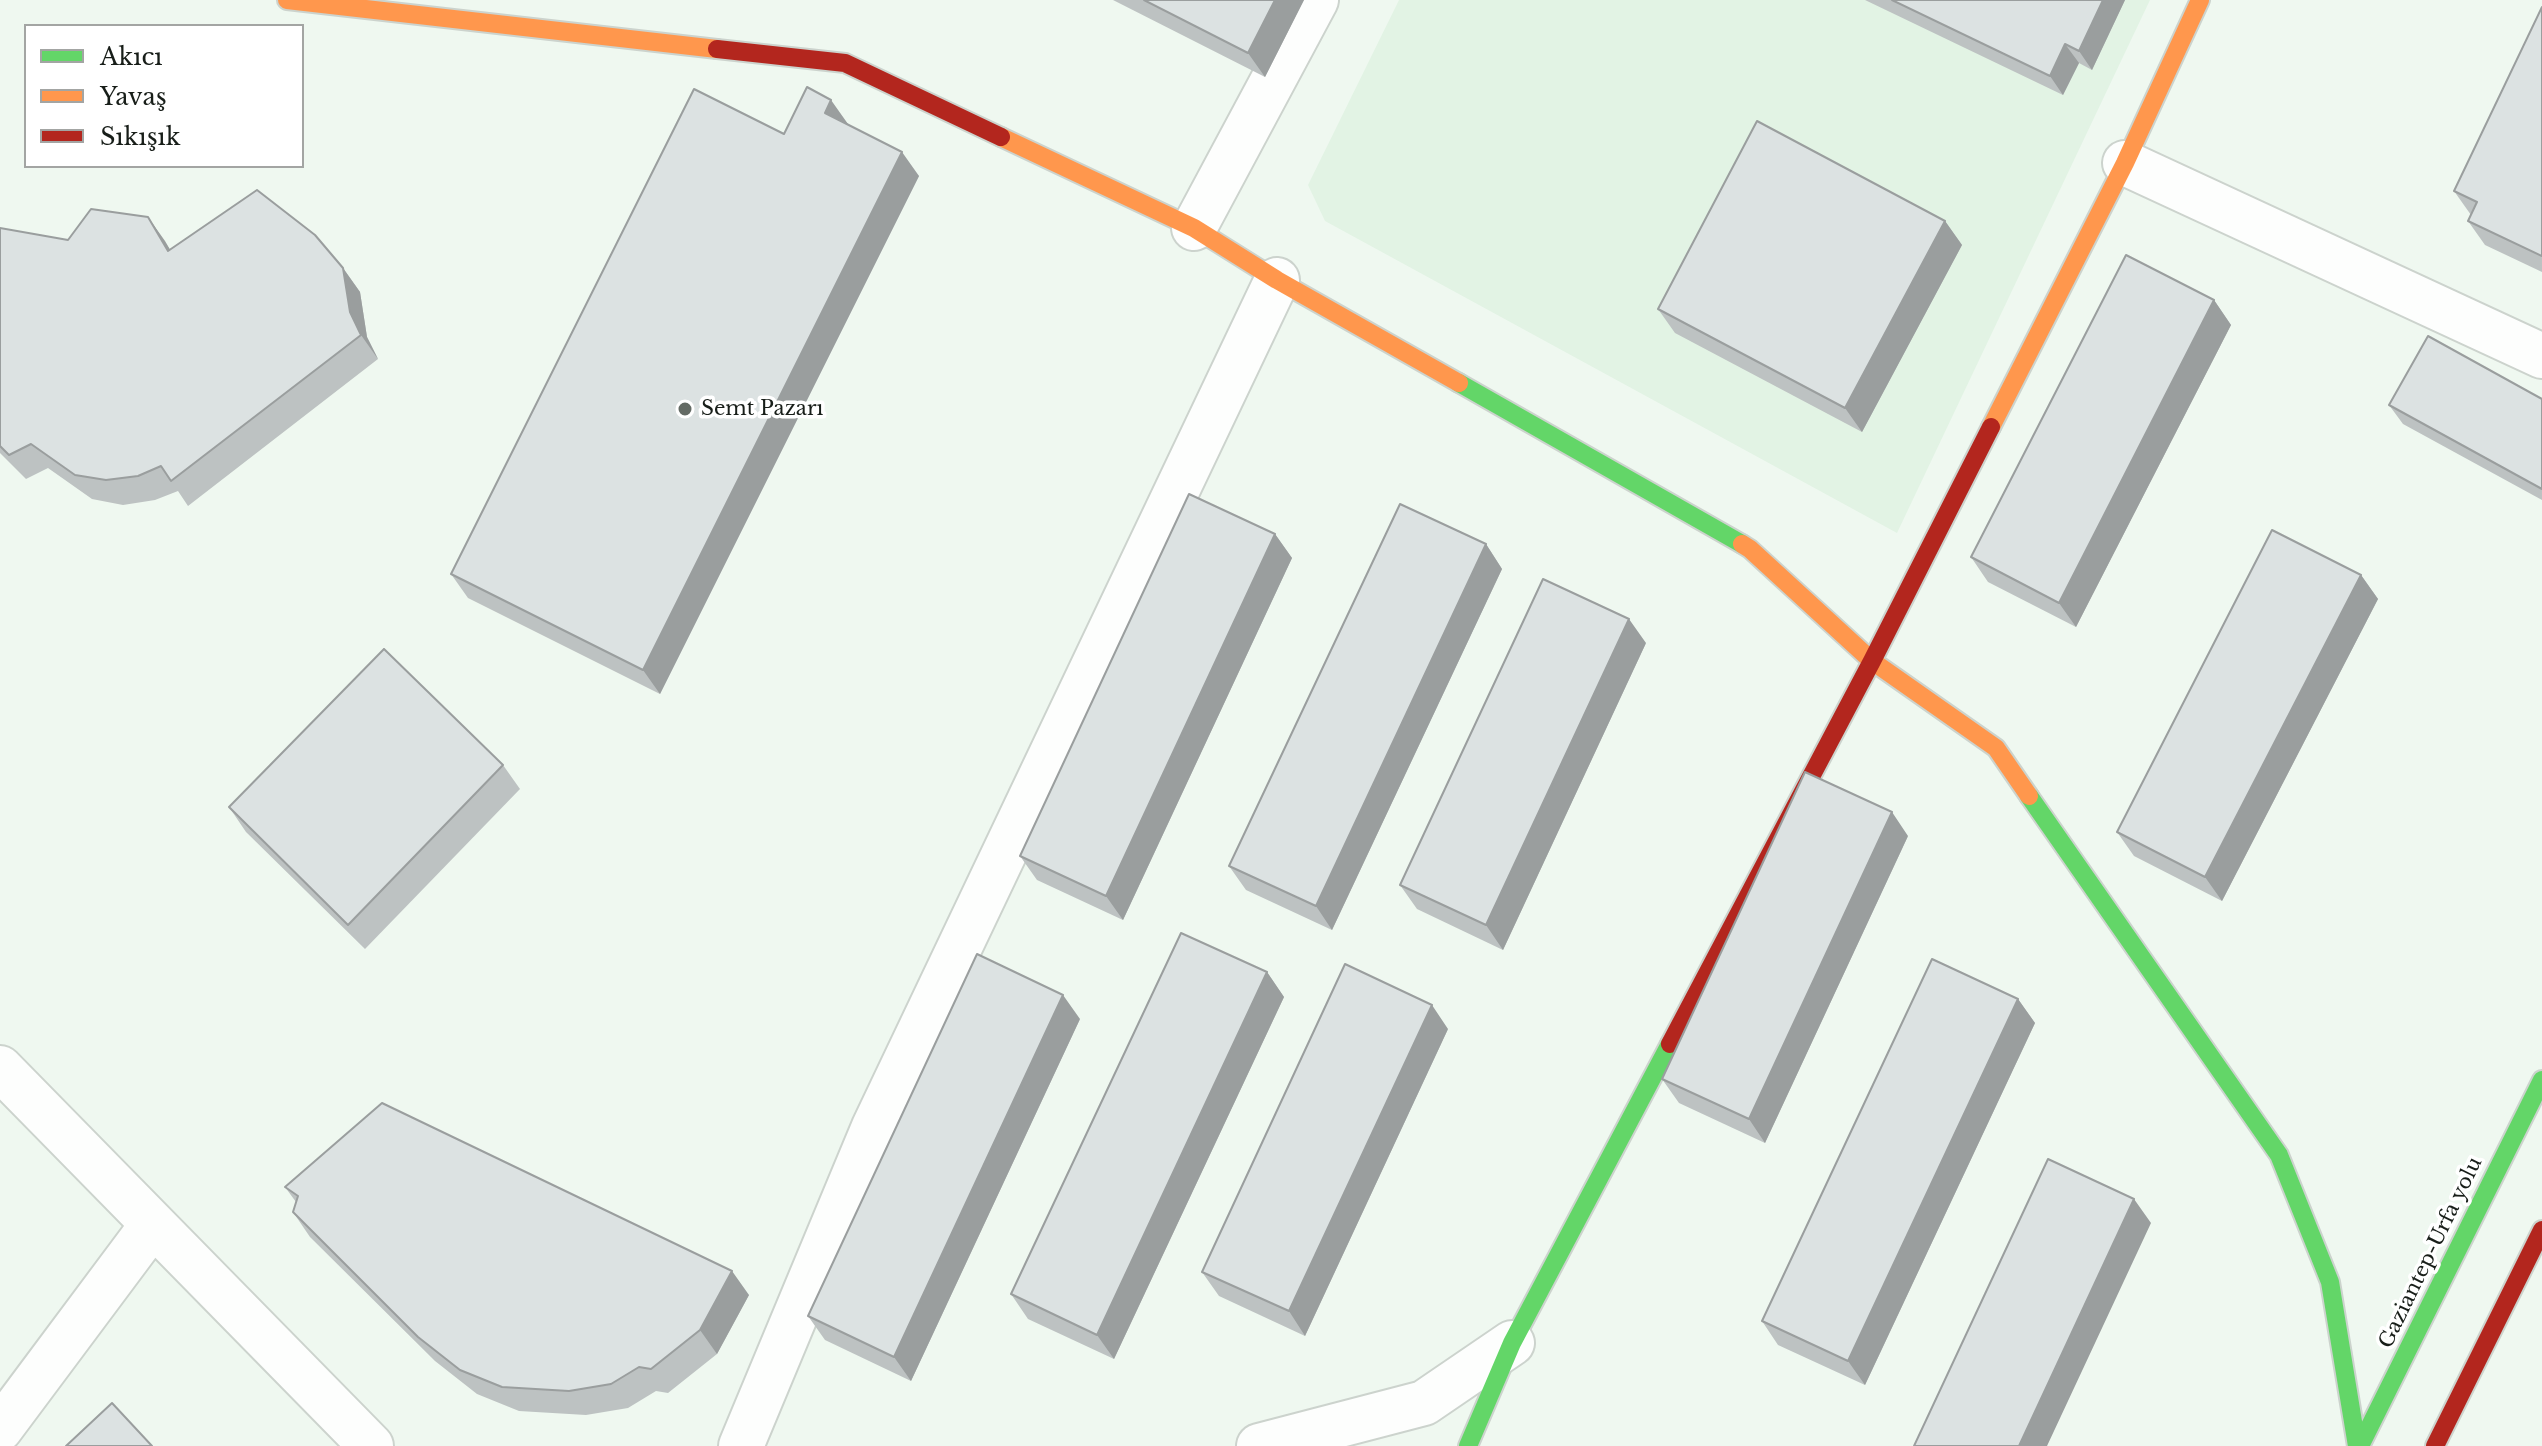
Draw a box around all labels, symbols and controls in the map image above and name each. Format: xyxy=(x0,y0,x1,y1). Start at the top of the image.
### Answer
legend xyxy=(24,24,304,168)
text: Akıcı xyxy=(100,42,163,71)
text: Yavaş xyxy=(100,82,167,111)
text: Sıkışık xyxy=(100,122,181,151)
place label: Semt Pazarı xyxy=(701,397,823,421)
marker: Semt Pazarı xyxy=(676,400,694,418)
street label: Gaziantep-Urfa yolu xyxy=(2374,1154,2488,1352)

